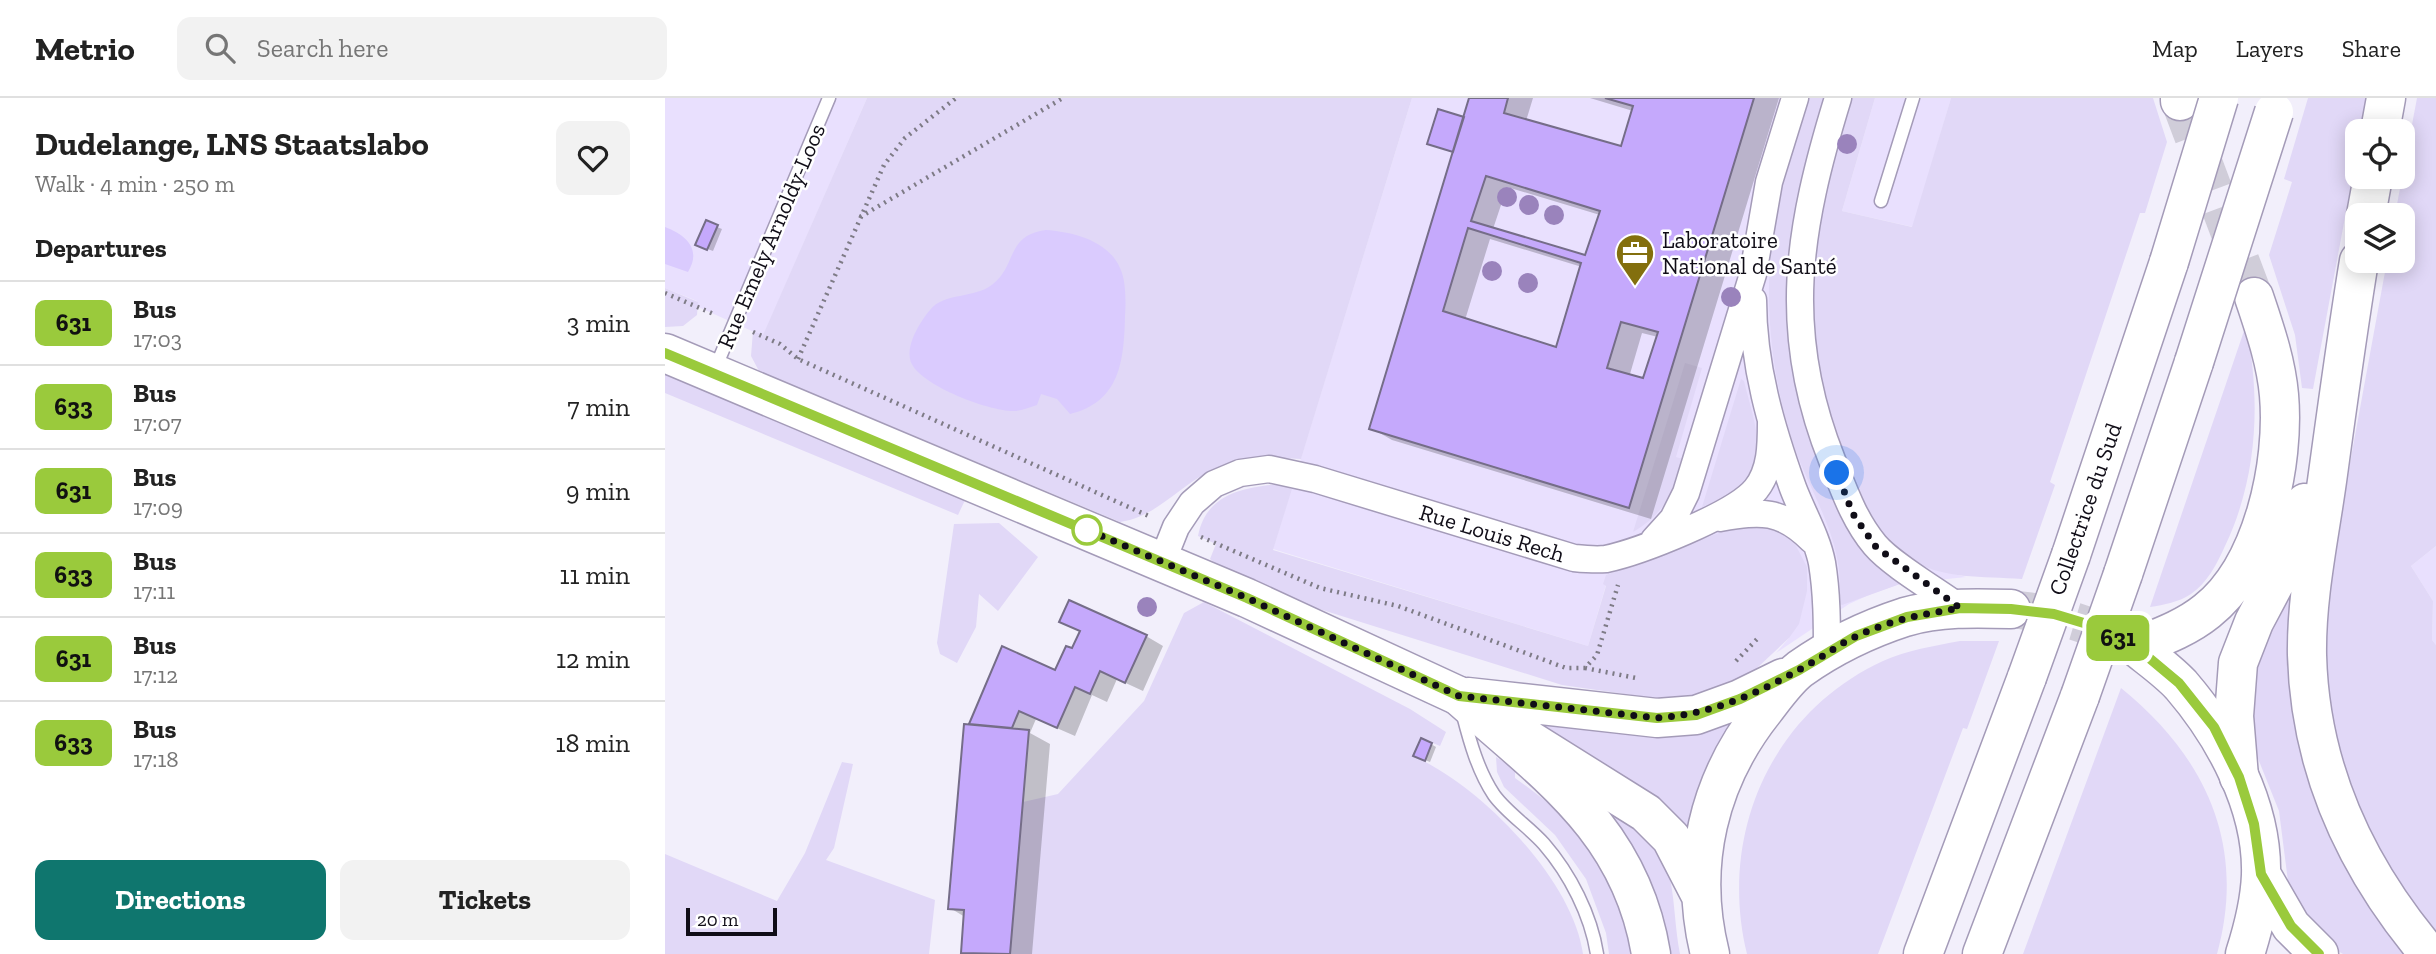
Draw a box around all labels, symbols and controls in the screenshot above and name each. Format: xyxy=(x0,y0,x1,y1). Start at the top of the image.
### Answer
search box xyxy=(177,17,667,80)
text: Metrio xyxy=(35,29,135,68)
icon: search xyxy=(201,29,239,67)
text: Search here xyxy=(257,32,389,64)
text: Map xyxy=(2152,34,2198,63)
text: Layers xyxy=(2236,34,2304,63)
text: Share xyxy=(2342,34,2401,63)
street label: Rue Emely Arnoldy-Loos xyxy=(711,119,831,353)
map controls xyxy=(2345,119,2415,273)
button: locate xyxy=(2345,119,2415,189)
button: heart xyxy=(556,121,630,195)
text: Dudelange, LNS Staatslabo xyxy=(35,124,429,163)
text: Walk · 4 min · 250 m xyxy=(35,170,235,198)
button: layers xyxy=(2345,203,2415,273)
place label: Laboratoire National de Santé xyxy=(1662,226,1836,280)
text: Departures xyxy=(35,232,167,264)
office icon: Laboratoire National de Santé xyxy=(1614,232,1656,287)
text: Bus xyxy=(133,293,176,325)
text: 3 min xyxy=(567,307,630,339)
text: 631 xyxy=(56,308,91,337)
text: 17:03 xyxy=(133,325,182,353)
text: Bus xyxy=(133,377,176,409)
text: 7 min xyxy=(567,391,630,423)
text: 633 xyxy=(54,392,93,421)
text: 17:07 xyxy=(133,409,182,437)
street label: Collectrice du Sud xyxy=(2042,419,2128,599)
your location xyxy=(1819,455,1854,490)
text: Bus xyxy=(133,461,176,493)
text: 9 min xyxy=(566,475,630,507)
text: 631 xyxy=(56,476,91,505)
text: 17:09 xyxy=(133,493,183,521)
street label: Rue Louis Rech xyxy=(1416,498,1568,568)
unlabelled marker xyxy=(1072,515,1102,545)
text: Bus xyxy=(133,545,176,577)
text: 11 min xyxy=(559,559,630,591)
text: 633 xyxy=(54,560,93,589)
text: 17:11 xyxy=(133,577,175,605)
line badge: 631 xyxy=(2078,615,2158,661)
text: 631 xyxy=(2100,623,2136,652)
text: Bus xyxy=(133,629,176,661)
text: 12 min xyxy=(556,643,630,675)
text: 631 xyxy=(56,644,91,673)
text: 17:12 xyxy=(133,661,178,689)
text: Bus xyxy=(133,713,176,745)
text: 18 min xyxy=(555,727,630,759)
text: 633 xyxy=(54,728,93,757)
text: 17:18 xyxy=(133,745,179,773)
button: Directions xyxy=(35,860,326,940)
button: Tickets xyxy=(340,860,630,940)
scale bar xyxy=(686,905,777,937)
text: 20 m xyxy=(697,908,738,931)

